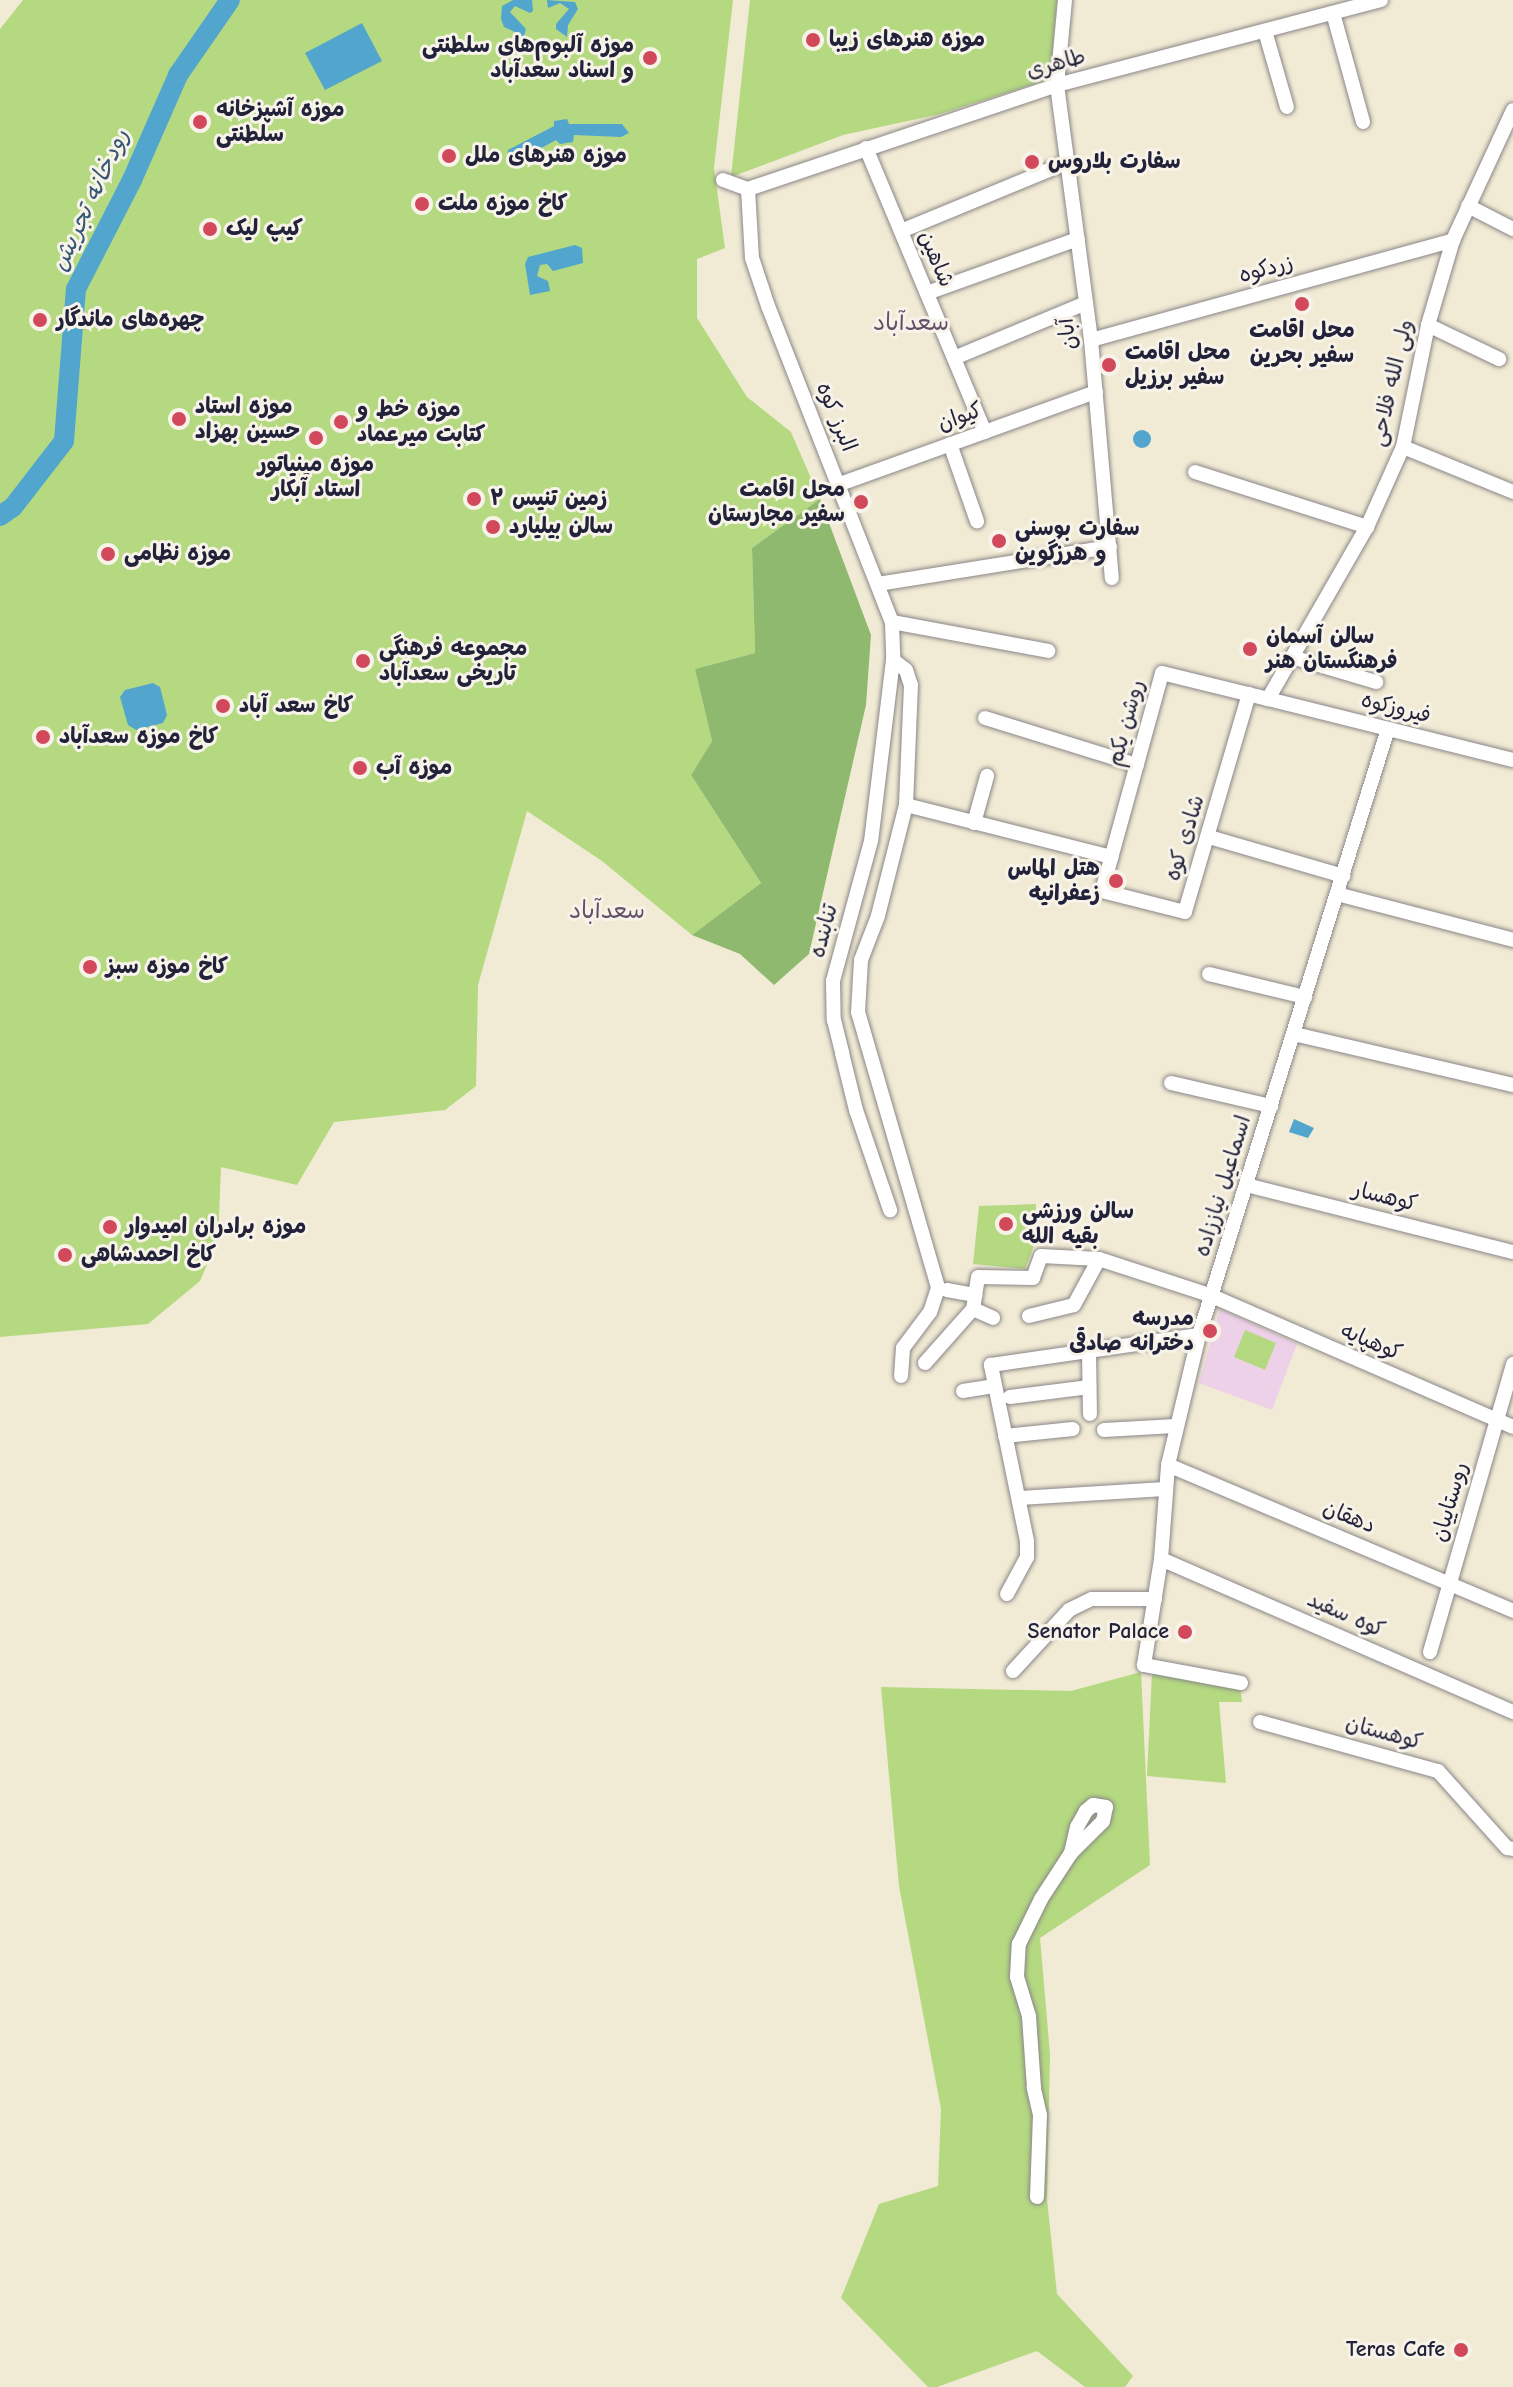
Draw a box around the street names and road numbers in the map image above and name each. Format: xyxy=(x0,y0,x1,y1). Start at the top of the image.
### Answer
street label: طاهری xyxy=(1023,43,1089,85)
street label: شاهین xyxy=(912,227,960,291)
street label: زردکوه xyxy=(1236,249,1296,289)
street label: آبان xyxy=(1053,317,1083,351)
street label: ولی‌ الله فلاحی xyxy=(1365,317,1419,449)
street label: البرز کوه xyxy=(810,378,862,456)
street label: کیوان xyxy=(934,397,986,437)
street label: روشن یکم xyxy=(1102,677,1150,769)
street label: فیروزکوه xyxy=(1358,687,1434,729)
street label: شادی کوه xyxy=(1159,792,1211,884)
street label: تنابنده xyxy=(804,901,844,961)
street label: اسماعیل نیاززاده xyxy=(1189,1112,1257,1260)
street label: کوهسار xyxy=(1350,1176,1420,1218)
street label: کوهپایه xyxy=(1336,1317,1406,1367)
street label: روستاییان xyxy=(1426,1459,1474,1545)
street label: دهقان xyxy=(1319,1495,1379,1539)
street label: کوه سفید xyxy=(1303,1586,1389,1644)
street label: کوهستان xyxy=(1343,1710,1425,1756)

